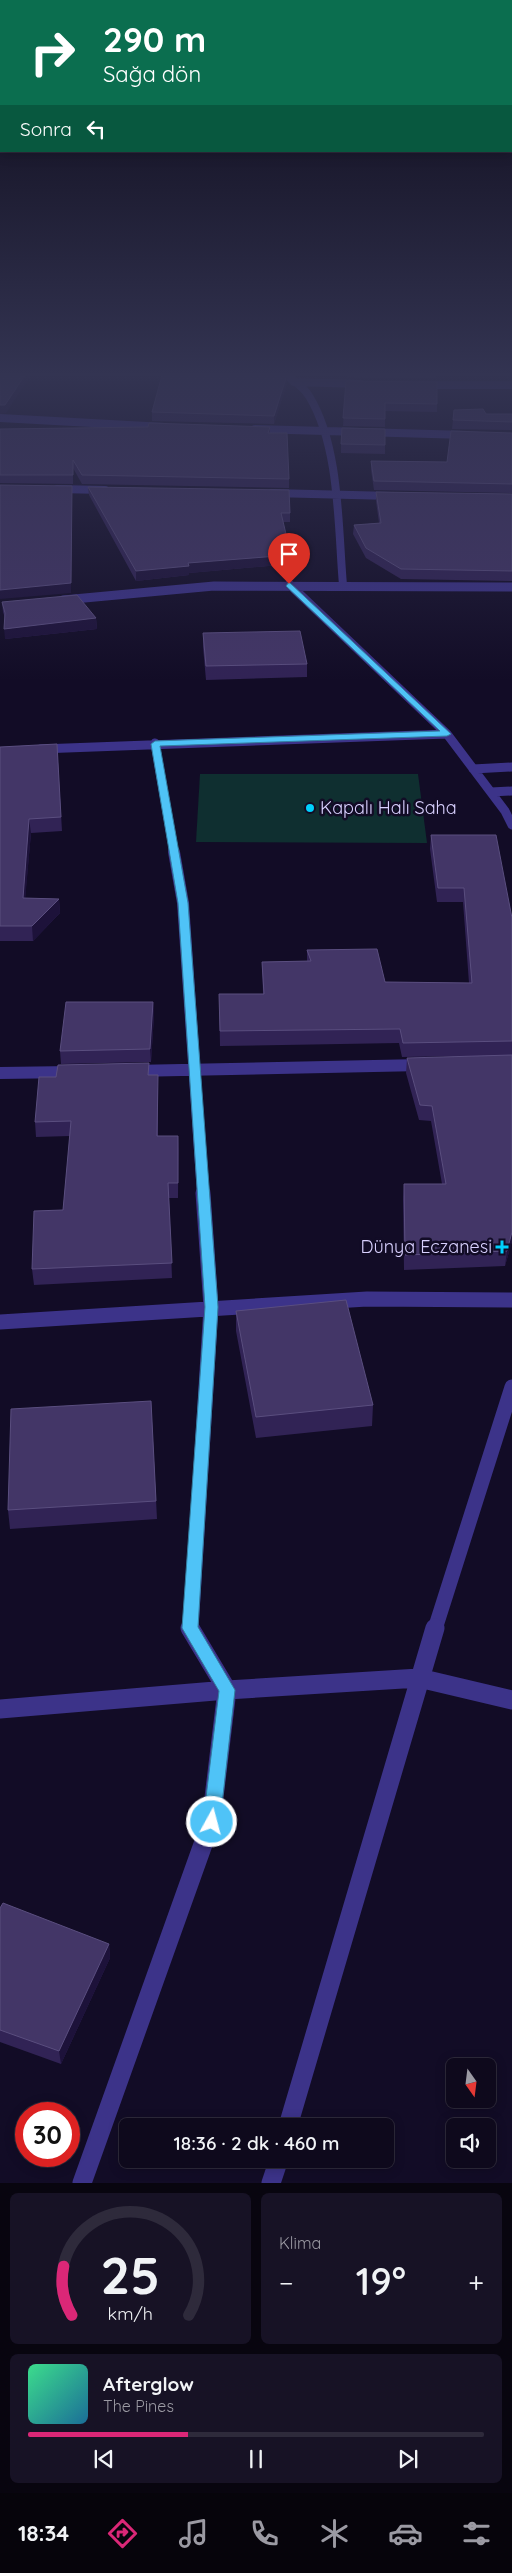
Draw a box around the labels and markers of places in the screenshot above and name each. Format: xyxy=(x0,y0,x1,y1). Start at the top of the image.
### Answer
pin xyxy=(268,533,310,584)
place label: Kapalı Halı Saha xyxy=(320,796,457,819)
marker: Kapalı Halı Saha xyxy=(304,802,316,814)
place label: Dünya Eczanesi xyxy=(361,1235,492,1258)
marker: Dünya Eczanesi xyxy=(496,1241,508,1253)

